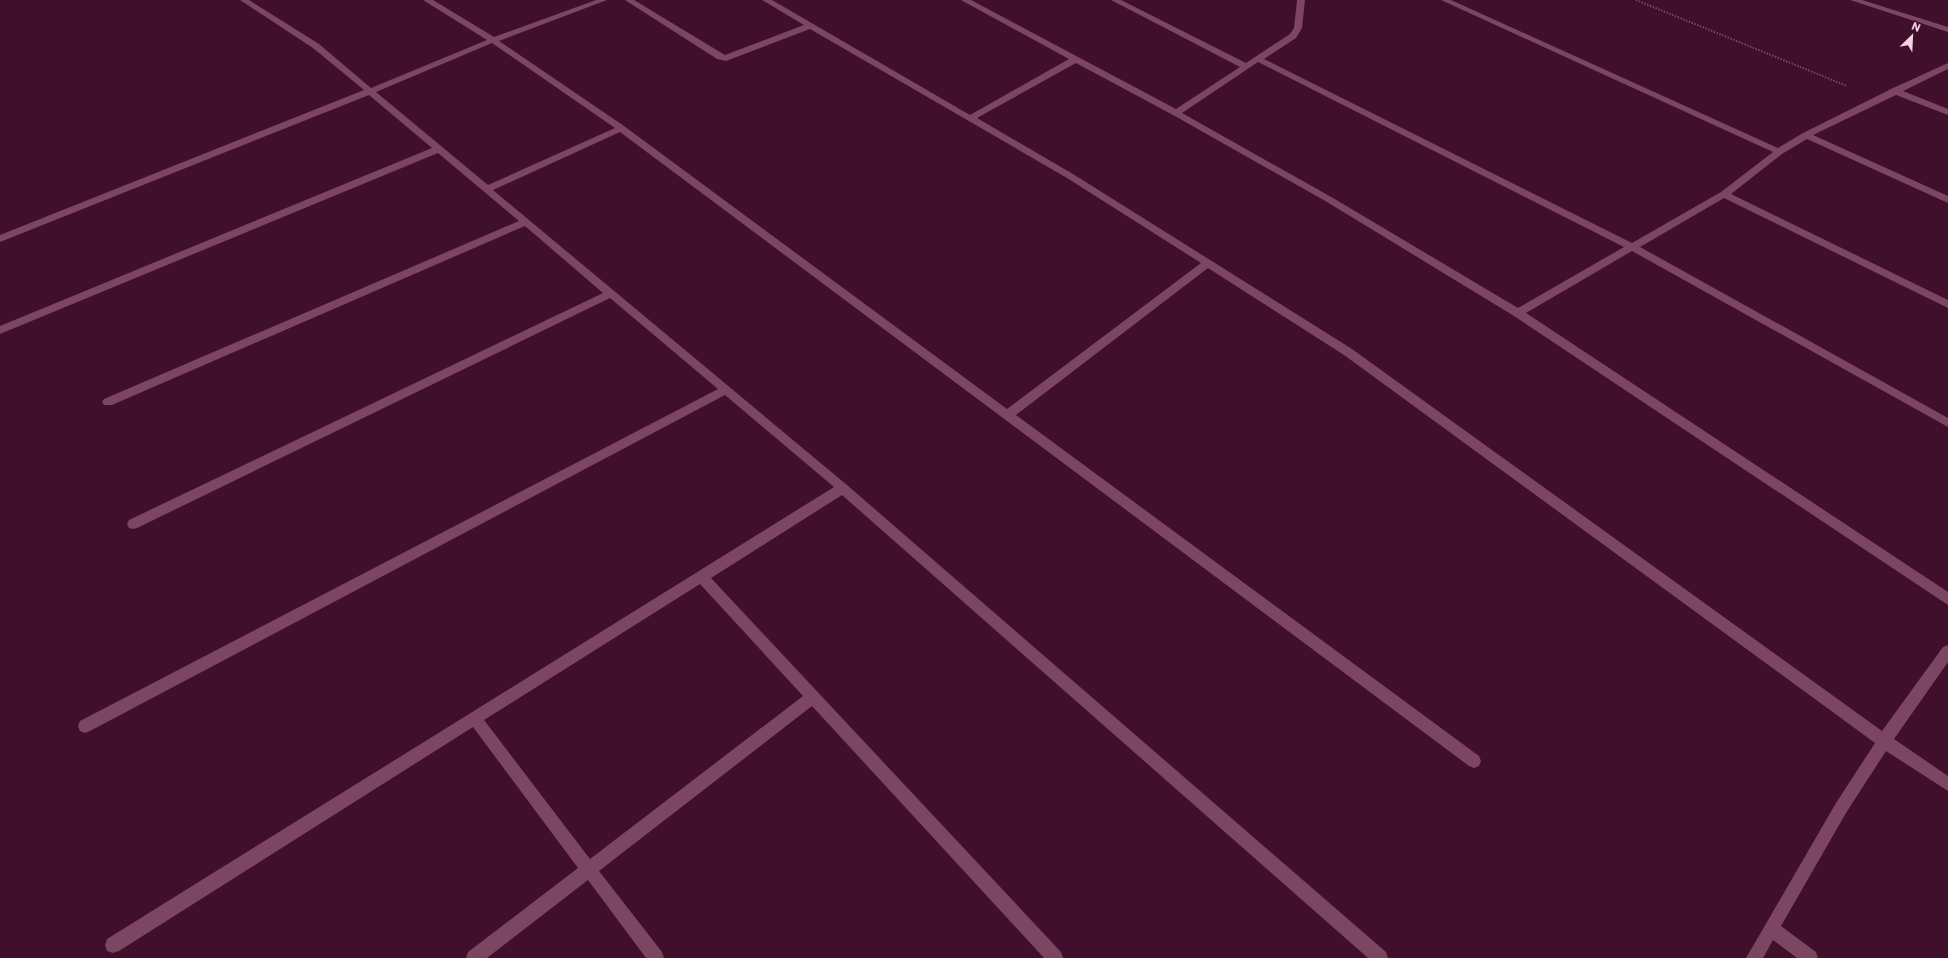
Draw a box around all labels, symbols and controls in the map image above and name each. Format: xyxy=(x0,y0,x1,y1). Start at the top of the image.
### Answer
north arrow xyxy=(1892,16,1932,56)
text: N xyxy=(1910,19,1923,34)

